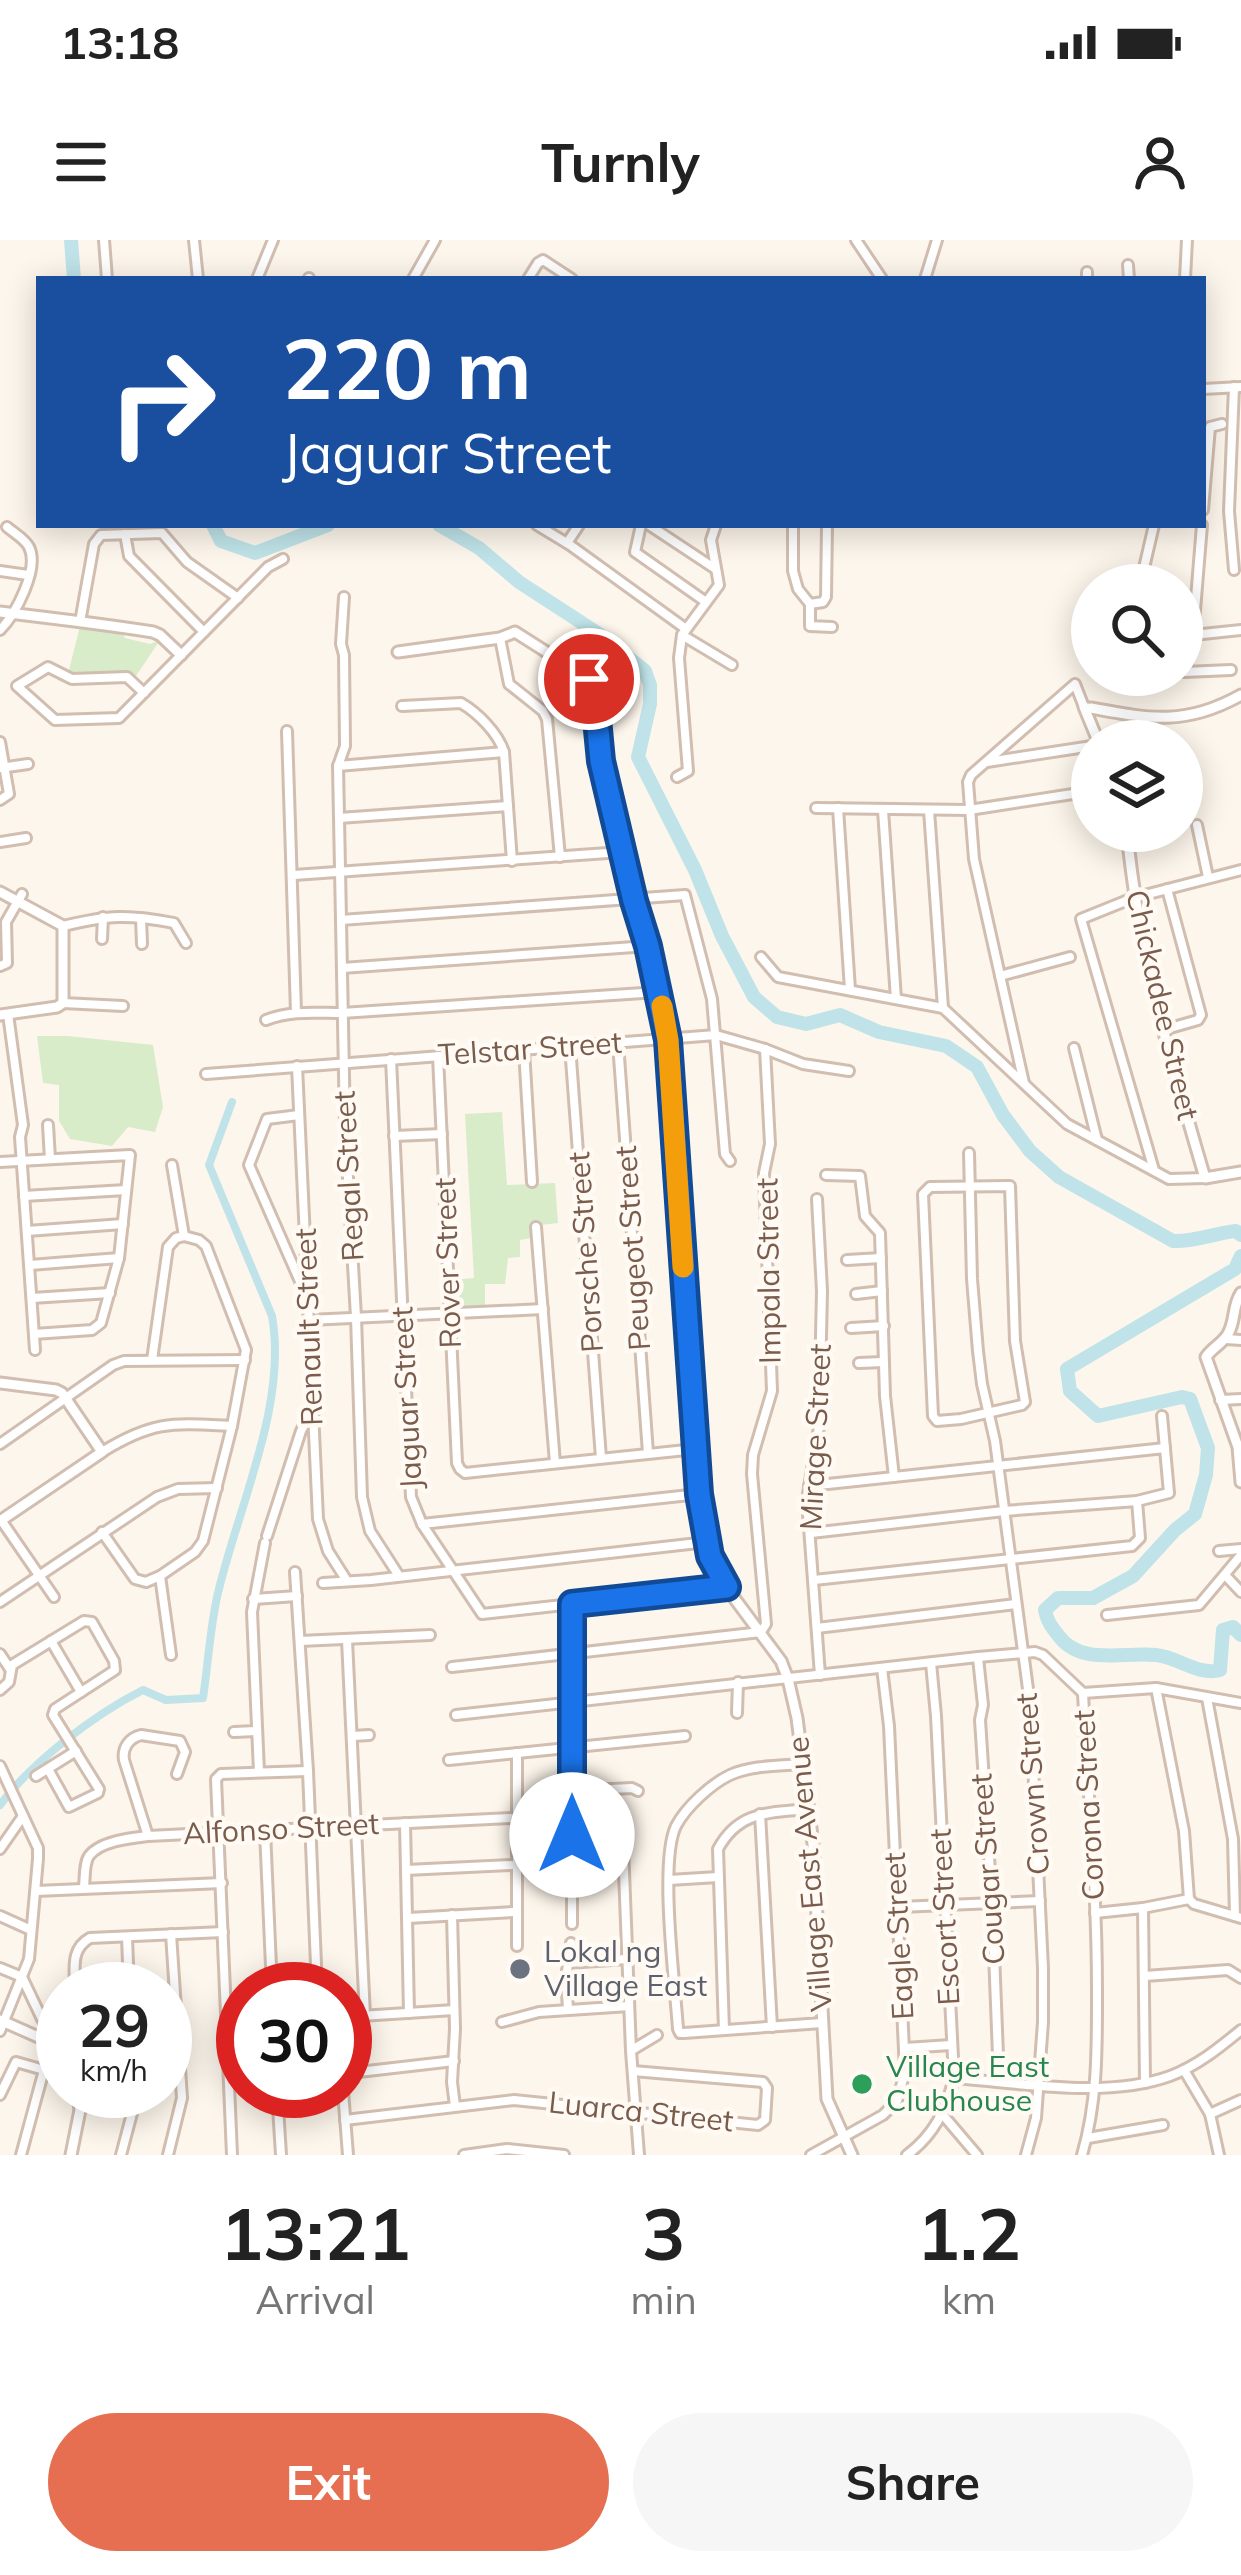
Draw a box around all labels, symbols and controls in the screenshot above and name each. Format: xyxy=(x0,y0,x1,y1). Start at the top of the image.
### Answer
text: 13:18 xyxy=(60,14,179,70)
text: Turnly xyxy=(541,128,700,196)
icon: menu xyxy=(48,129,114,195)
icon: person xyxy=(1127,129,1193,195)
text: 220 m xyxy=(282,315,532,420)
icon: right xyxy=(84,324,240,480)
text: Jaguar Street xyxy=(282,419,611,487)
map controls xyxy=(1071,564,1203,852)
button: search xyxy=(1071,564,1203,696)
pin xyxy=(538,628,640,730)
icon: arrive xyxy=(556,646,622,712)
button: layers xyxy=(1071,720,1203,852)
street label: Chickadee Street xyxy=(1118,886,1208,1123)
street label: Telstar Street xyxy=(437,1023,623,1073)
street label: Regal Street xyxy=(325,1090,371,1262)
street label: Peugeot Street xyxy=(606,1144,658,1352)
street label: Porsche Street xyxy=(559,1150,611,1354)
street label: Rover Street xyxy=(425,1177,469,1349)
street label: Impala Street xyxy=(747,1178,789,1364)
street label: Renault Street xyxy=(286,1227,330,1427)
street label: Jaguar Street xyxy=(382,1306,430,1490)
street label: Mirage Street xyxy=(791,1343,839,1531)
street label: Crown Street xyxy=(1007,1692,1057,1876)
street label: Corona Street xyxy=(1064,1709,1112,1901)
street label: Village East Avenue xyxy=(778,1735,840,2013)
position arrow xyxy=(509,1772,635,1898)
street label: Cougar Street xyxy=(961,1772,1013,1966)
street label: Alfonso Street xyxy=(182,1804,380,1852)
street label: Escort Street xyxy=(920,1828,968,2006)
street label: Eagle Street xyxy=(875,1851,921,2021)
place label: Lokal ng Village East xyxy=(544,1932,707,2004)
marker: Lokal ng Village East xyxy=(507,1956,533,1982)
speed limit sign: 30 xyxy=(216,1962,372,2118)
text: 29 xyxy=(78,1987,150,2062)
place label: Village East Clubhouse xyxy=(886,2047,1049,2119)
text: km/h xyxy=(80,2051,148,2089)
marker: Village East Clubhouse xyxy=(849,2071,875,2097)
street label: Luarca Street xyxy=(547,2082,735,2140)
text: 13:21 xyxy=(220,2188,411,2278)
text: 3 xyxy=(642,2188,685,2278)
text: 1.2 xyxy=(917,2188,1021,2278)
text: Arrival xyxy=(256,2275,375,2324)
text: min xyxy=(631,2275,697,2324)
text: km xyxy=(942,2275,996,2324)
button: Exit xyxy=(48,2413,609,2551)
button: Share xyxy=(633,2413,1193,2551)

